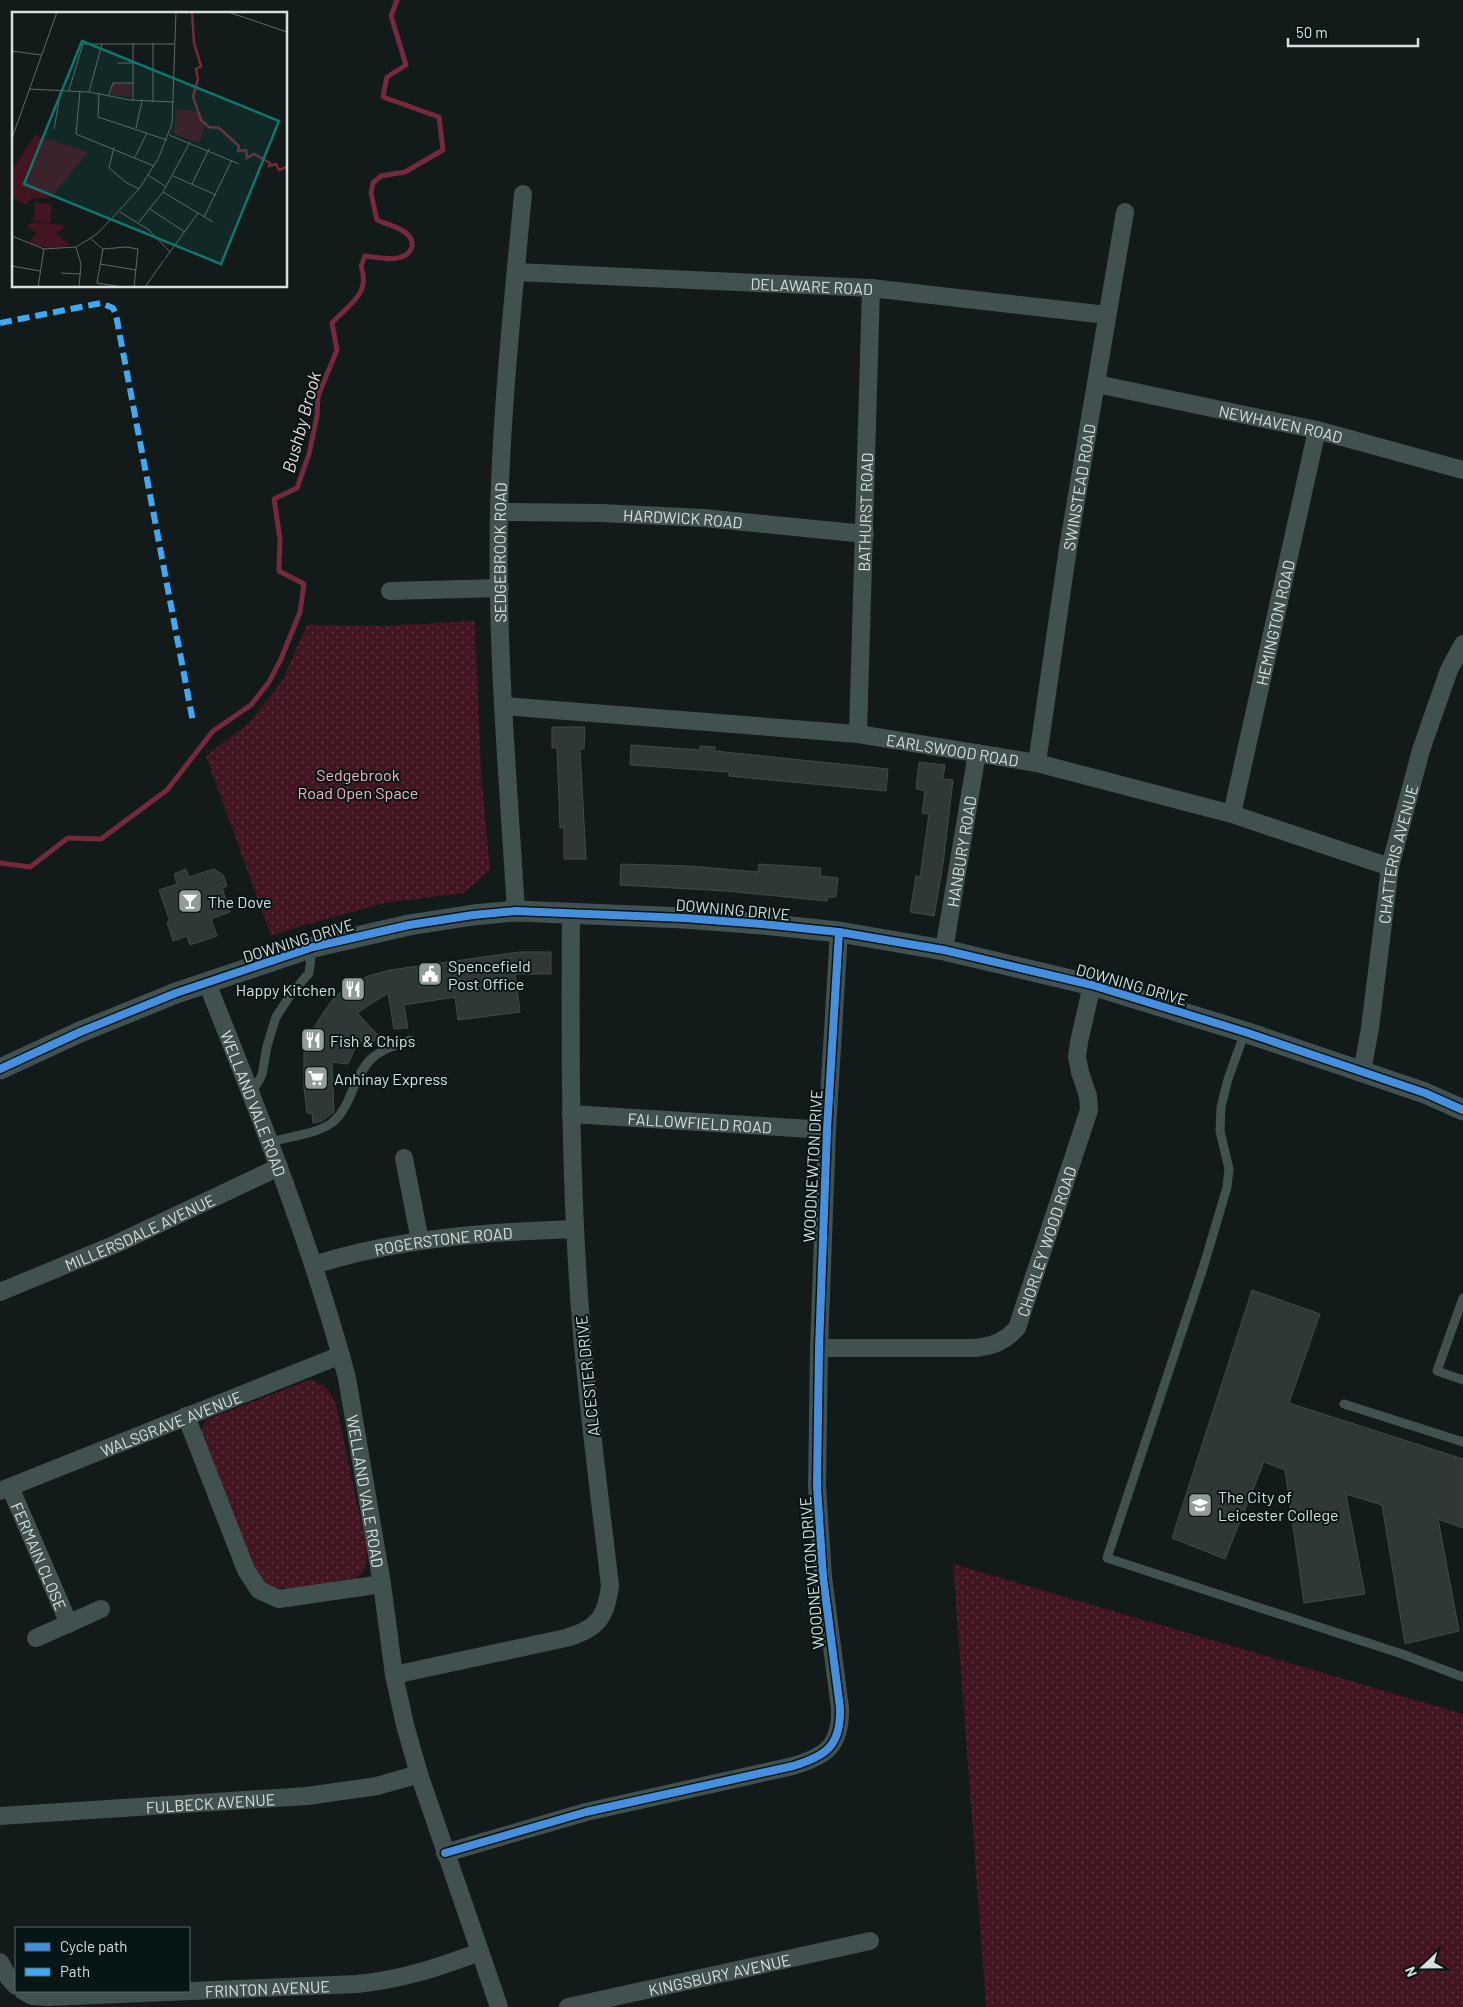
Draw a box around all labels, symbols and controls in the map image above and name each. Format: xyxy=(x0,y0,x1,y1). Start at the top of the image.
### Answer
inset map xyxy=(12,12,288,288)
scale bar xyxy=(1288,15,1418,47)
text: 50 m xyxy=(1296,23,1328,41)
street label: DELAWARE ROAD xyxy=(750,273,873,298)
water label: Bushby Brook xyxy=(277,369,325,475)
street label: NEWHAVEN ROAD xyxy=(1217,400,1345,446)
street label: SWINSTEAD ROAD xyxy=(1058,422,1098,552)
street label: BATHURST ROAD xyxy=(853,452,876,572)
street label: SEDGEBROOK ROAD xyxy=(489,482,509,623)
street label: HARDWICK ROAD xyxy=(623,505,744,531)
street label: HEMINGTON ROAD xyxy=(1251,558,1297,687)
street label: EARLSWOOD ROAD xyxy=(885,729,1020,769)
park label: Sedgebrook Road Open Space xyxy=(298,765,418,802)
street label: CHATTERIS AVENUE xyxy=(1374,782,1421,925)
street label: HANBURY ROAD xyxy=(942,794,979,908)
bar icon: The Dove xyxy=(177,888,203,914)
place label: The Dove xyxy=(208,892,272,911)
street label: DOWNING DRIVE xyxy=(675,895,791,923)
street label: DOWNING DRIVE xyxy=(240,914,356,966)
place label: Spencefield Post Office xyxy=(448,956,531,993)
street label: DOWNING DRIVE xyxy=(1074,959,1190,1009)
public building icon: Spencefield Post Office xyxy=(417,961,443,987)
restaurant icon: Happy Kitchen xyxy=(340,976,366,1002)
place label: Happy Kitchen xyxy=(236,980,336,999)
street label: WELLAND VALE ROAD xyxy=(217,1027,291,1179)
restaurant icon: Fish & Chips xyxy=(300,1027,326,1053)
place label: Fish & Chips xyxy=(330,1031,415,1050)
supermarket icon: Anhinay Express xyxy=(303,1065,329,1091)
place label: Anhinay Express xyxy=(334,1069,448,1088)
street label: WOODNEWTON DRIVE xyxy=(799,1089,825,1243)
street label: FALLOWFIELD ROAD xyxy=(627,1108,772,1136)
street label: CHORLEY WOOD ROAD xyxy=(1012,1164,1079,1319)
street label: MILLERSDALE AVENUE xyxy=(62,1189,217,1274)
street label: ROGERSTONE ROAD xyxy=(372,1222,513,1259)
street label: ALCESTER DRIVE xyxy=(571,1315,603,1437)
street label: WALSGRAVE AVENUE xyxy=(97,1386,244,1460)
street label: WELLAND VALE ROAD xyxy=(344,1413,389,1569)
place label: The City of Leicester College xyxy=(1218,1487,1339,1524)
school or university icon: The City of Leicester College xyxy=(1187,1492,1213,1518)
street label: WOODNEWTON DRIVE xyxy=(795,1496,827,1650)
street label: FERMAIN CLOSE xyxy=(8,1499,71,1613)
street label: FULBECK AVENUE xyxy=(145,1789,276,1816)
legend xyxy=(15,1927,190,1992)
text: Cycle path xyxy=(60,1937,127,1955)
north arrow xyxy=(1398,1942,1448,1992)
street label: KINGSBURY AVENUE xyxy=(647,1949,792,1999)
text: Path xyxy=(60,1962,90,1980)
text: N xyxy=(1401,1965,1420,1980)
street label: FRINTON AVENUE xyxy=(205,1976,330,2000)

